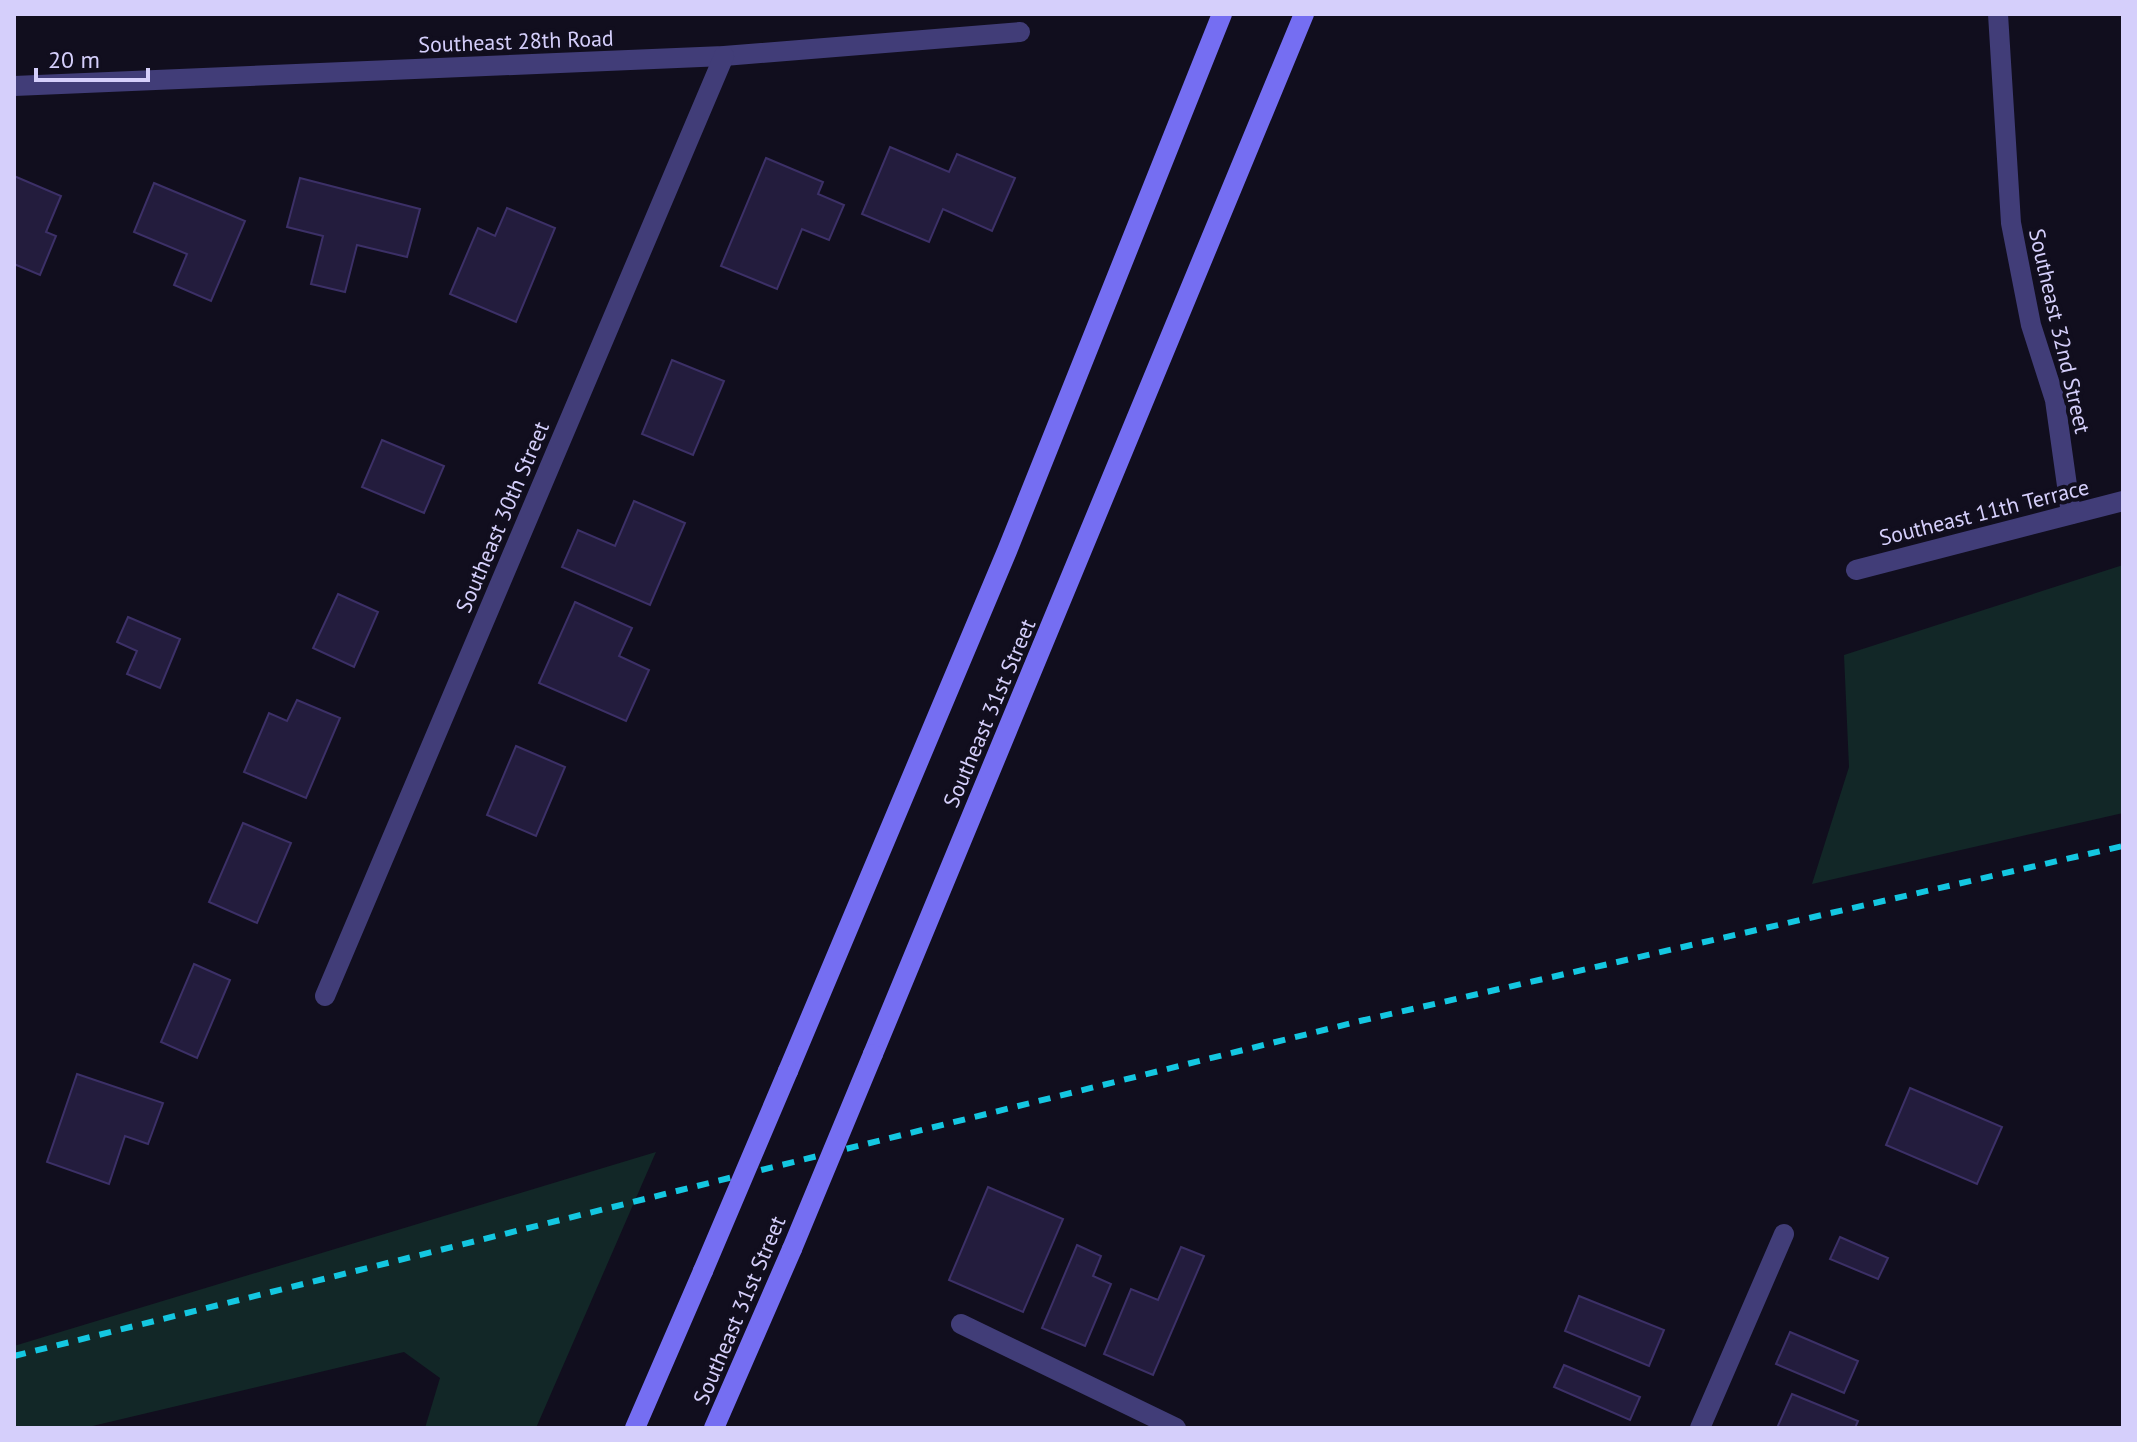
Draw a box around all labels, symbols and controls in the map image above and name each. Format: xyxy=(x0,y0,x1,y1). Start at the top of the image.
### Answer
street label: Southeast 28th Road xyxy=(418,24,614,58)
scale bar xyxy=(36,32,148,82)
text: 20 m xyxy=(48,44,100,75)
street label: Southeast 32nd Street xyxy=(2023,226,2097,437)
street label: Southeast 30th Street xyxy=(449,417,555,617)
street label: Southeast 11th Terrace xyxy=(1876,472,2092,552)
street label: Southeast 31st Street xyxy=(937,614,1042,812)
street label: Southeast 31st Street xyxy=(687,1211,792,1409)

